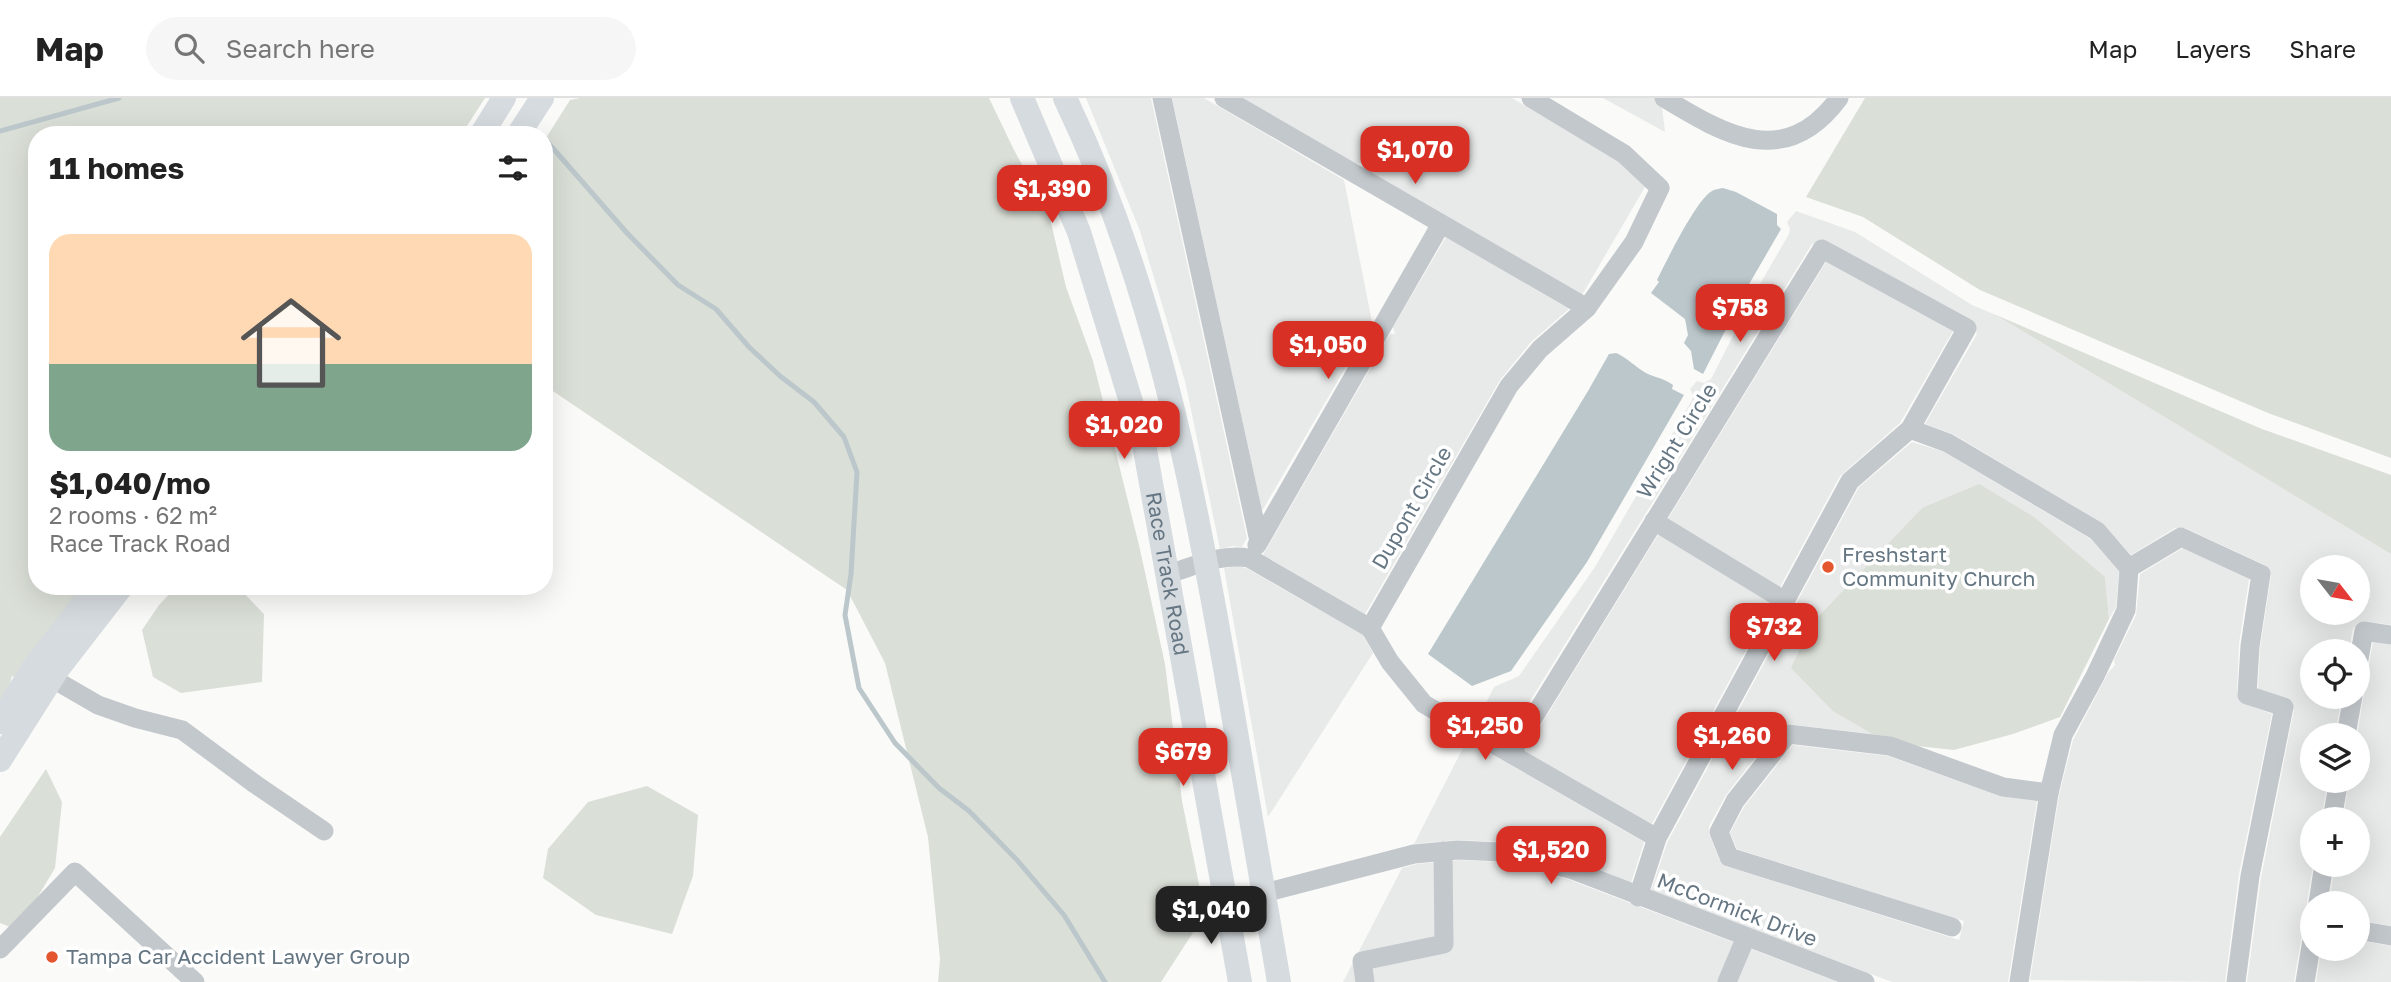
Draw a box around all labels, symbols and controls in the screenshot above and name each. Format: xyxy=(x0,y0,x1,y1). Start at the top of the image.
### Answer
search box xyxy=(146,17,636,80)
text: Map xyxy=(35,29,104,68)
icon: search xyxy=(170,29,208,67)
text: Search here xyxy=(226,33,375,64)
text: Map xyxy=(2088,34,2137,63)
text: Layers xyxy=(2175,34,2251,63)
text: Share xyxy=(2289,34,2356,63)
pin: $1,070 xyxy=(1358,126,1472,186)
text: $1,070 xyxy=(1376,135,1454,163)
icon: filters xyxy=(494,149,532,187)
text: 11 homes xyxy=(49,150,184,186)
pin: $1,390 xyxy=(995,166,1109,225)
text: $1,390 xyxy=(1013,174,1091,202)
icon: home xyxy=(228,280,354,406)
pin: $758 xyxy=(1699,285,1781,344)
text: $758 xyxy=(1712,293,1768,321)
pin: $1,050 xyxy=(1271,322,1385,381)
text: $1,050 xyxy=(1289,330,1367,358)
street label: Wright Circle xyxy=(1630,378,1722,503)
pin: $1,020 xyxy=(1067,402,1181,461)
text: $1,020 xyxy=(1085,410,1163,438)
street label: Dupont Circle xyxy=(1366,442,1457,573)
text: $1,040/mo xyxy=(49,465,211,501)
street label: Race Track Road xyxy=(1141,489,1195,657)
text: 2 rooms · 62 m² xyxy=(49,501,217,529)
text: Race Track Road xyxy=(49,529,231,557)
place label: Freshstart Community Church xyxy=(1842,541,2035,591)
north arrow xyxy=(2300,555,2370,625)
map controls xyxy=(2300,555,2370,961)
marker: Freshstart Community Church xyxy=(1820,559,1836,575)
pin: $732 xyxy=(1733,603,1815,663)
text: $732 xyxy=(1746,612,1802,640)
button: locate xyxy=(2300,639,2370,709)
pin: $1,250 xyxy=(1428,702,1542,762)
text: $1,250 xyxy=(1446,711,1524,739)
pin: $1,260 xyxy=(1675,712,1789,772)
text: $1,260 xyxy=(1693,721,1771,749)
button: layers xyxy=(2300,723,2370,793)
pin: $679 xyxy=(1142,728,1224,788)
text: $679 xyxy=(1154,737,1212,765)
button: + xyxy=(2300,807,2370,877)
pin: $1,520 xyxy=(1494,826,1608,886)
text: $1,520 xyxy=(1512,835,1590,863)
street label: McCormick Drive xyxy=(1654,867,1821,952)
pin: $1,040 xyxy=(1154,886,1268,946)
button: − xyxy=(2300,891,2370,961)
text: $1,040 xyxy=(1172,895,1250,923)
place label: Tampa Car Accident Lawyer Group xyxy=(66,943,410,969)
marker: Tampa Car Accident Lawyer Group xyxy=(44,949,60,965)

